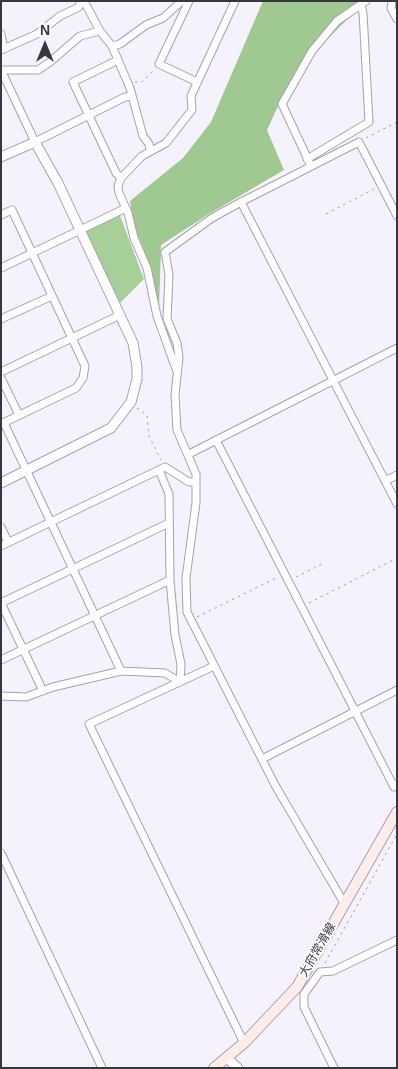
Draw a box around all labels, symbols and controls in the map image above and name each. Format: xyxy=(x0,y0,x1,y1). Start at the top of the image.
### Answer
north arrow xyxy=(20,20,70,70)
text: N xyxy=(40,22,50,38)
street label: 大府常滑線 xyxy=(297,920,339,980)

